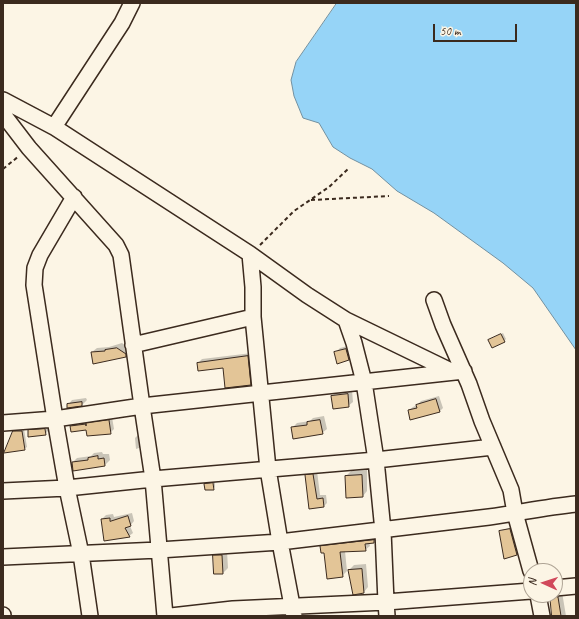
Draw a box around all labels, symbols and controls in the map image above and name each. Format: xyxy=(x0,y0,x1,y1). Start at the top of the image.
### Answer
scale bar xyxy=(435,16,519,42)
text: 50 m xyxy=(440,23,460,39)
north arrow xyxy=(523,563,563,603)
text: N xyxy=(525,579,539,586)

